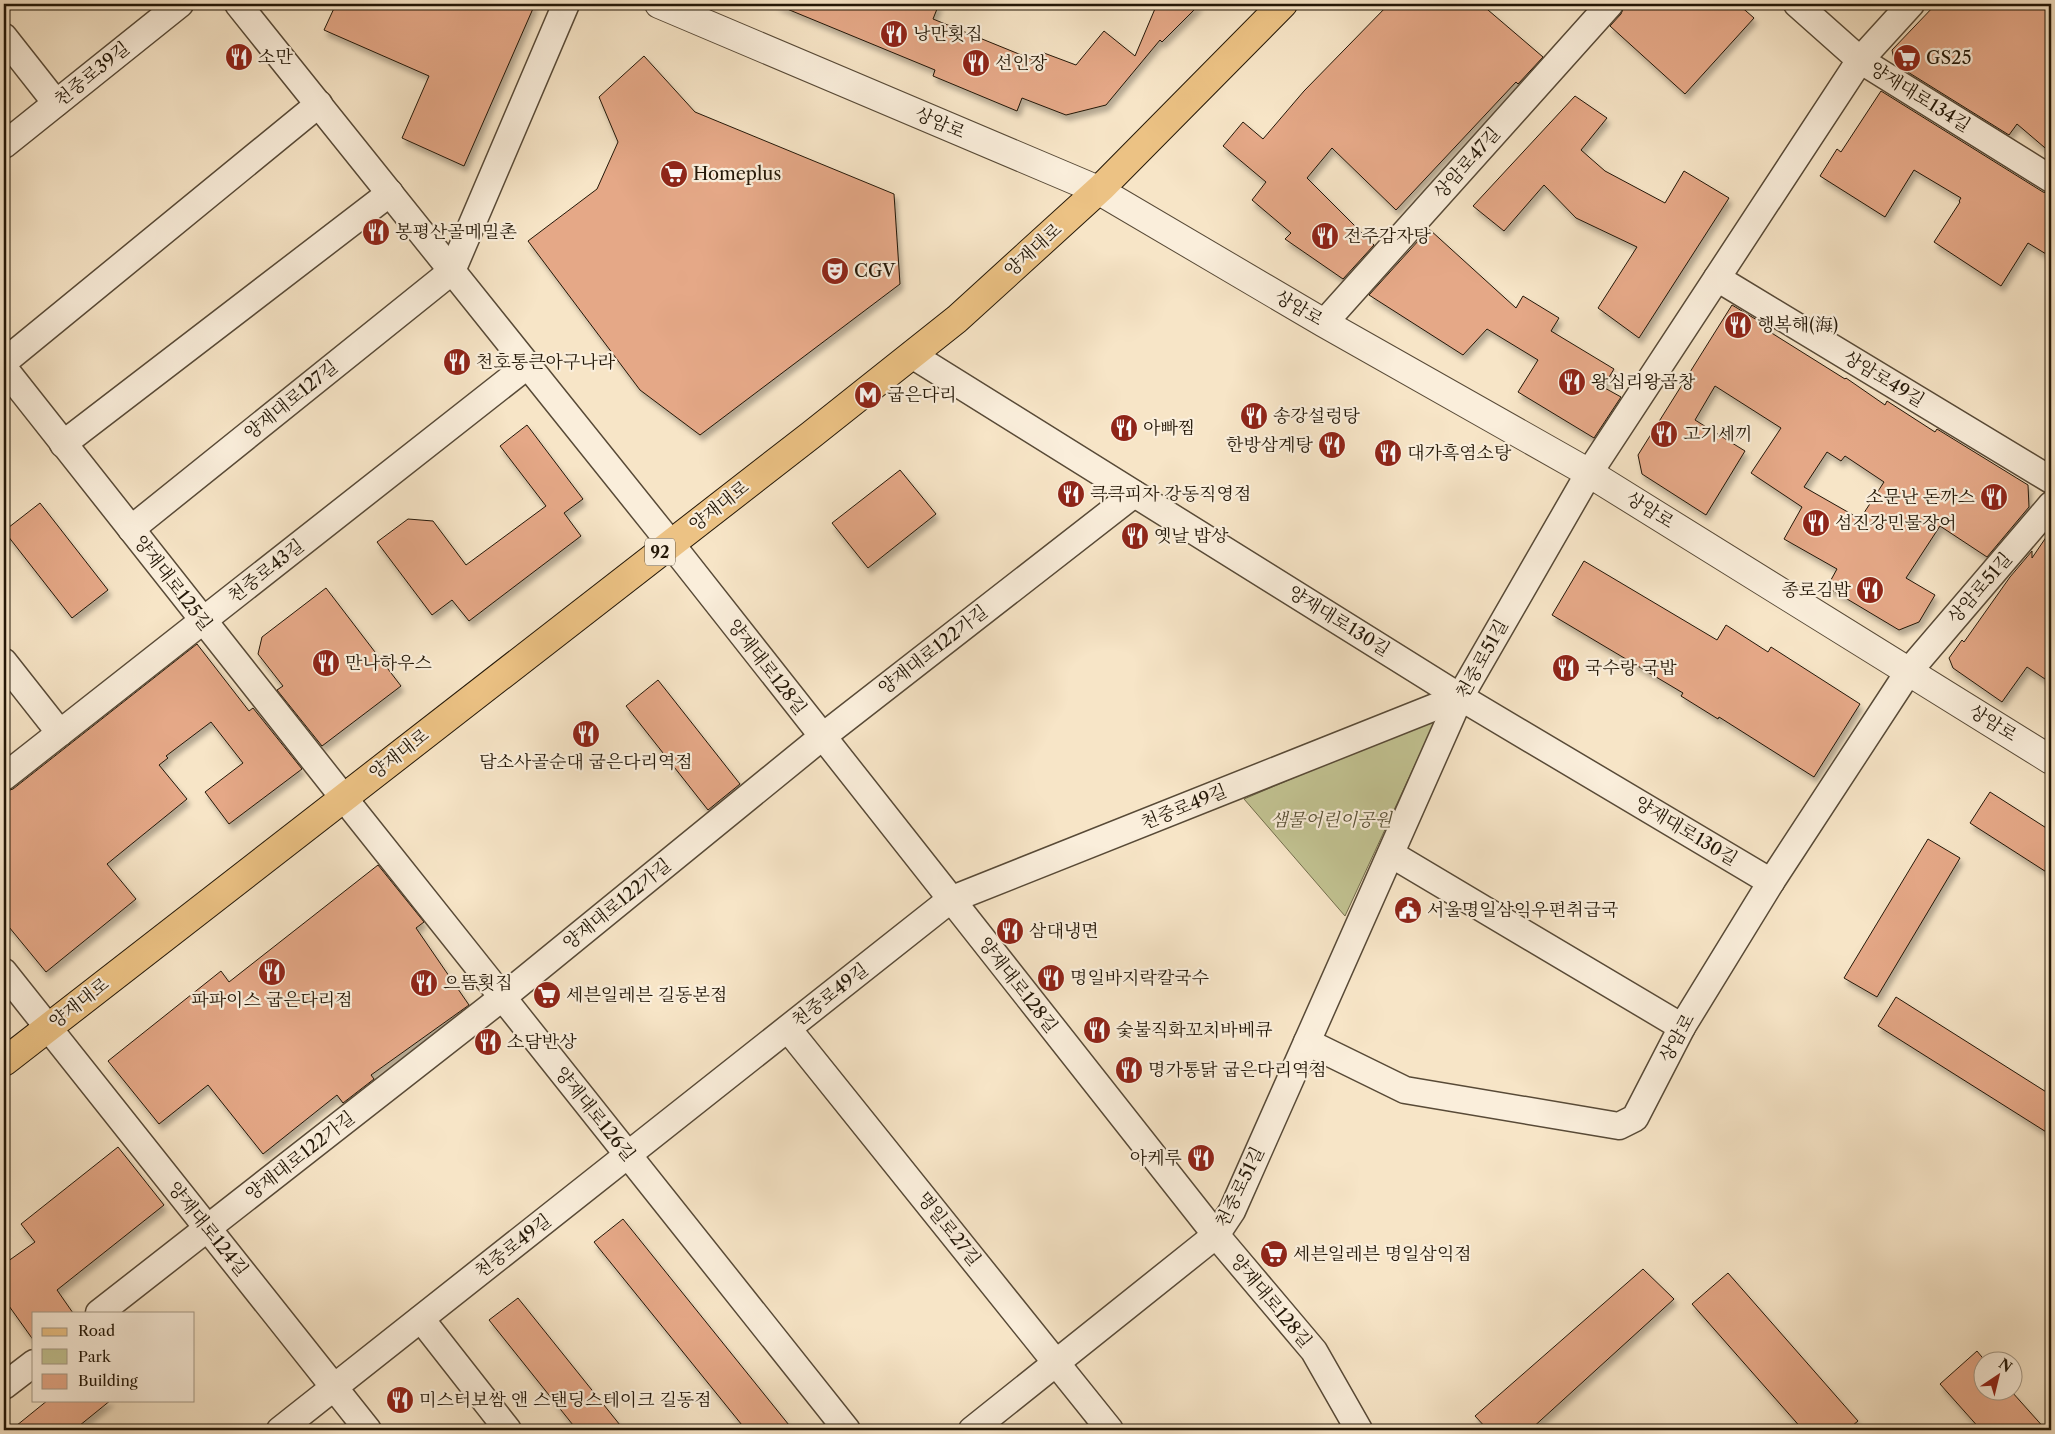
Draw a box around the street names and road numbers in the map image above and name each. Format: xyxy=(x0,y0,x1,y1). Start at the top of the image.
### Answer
street label: 천중로39길 xyxy=(50,37,134,111)
street label: 양재대로134길 xyxy=(1865,57,1975,137)
street label: 상암로 xyxy=(912,103,968,143)
street label: 상암로47길 xyxy=(1429,123,1505,203)
street label: 양재대로 xyxy=(1000,219,1066,281)
street label: 상암로 xyxy=(1271,285,1327,331)
street label: 상암로49길 xyxy=(1840,346,1928,412)
street label: 양재대로127길 xyxy=(240,356,342,444)
street label: 양재대로 xyxy=(685,476,753,536)
street label: 상암로 xyxy=(1622,487,1678,533)
street label: 양재대로125길 xyxy=(129,531,217,635)
street label: 천중로43길 xyxy=(224,535,308,607)
road number: 92 xyxy=(645,538,675,566)
street label: 상암로51길 xyxy=(1943,548,2017,628)
street label: 양재대로130길 xyxy=(1284,581,1394,661)
street label: 양재대로122가길 xyxy=(874,601,992,699)
street label: 양재대로128길 xyxy=(723,615,811,719)
street label: 천중로51길 xyxy=(1451,616,1513,702)
street label: 상암로 xyxy=(1965,700,2021,746)
street label: 양재대로 xyxy=(365,724,433,784)
street label: 천중로49길 xyxy=(1138,780,1230,834)
street label: 양재대로130길 xyxy=(1631,792,1741,870)
street label: 양재대로122가길 xyxy=(559,854,675,954)
street label: 양재대로128길 xyxy=(974,933,1062,1037)
street label: 천중로49길 xyxy=(788,958,872,1032)
street label: 양재대로 xyxy=(45,973,113,1033)
street label: 상암로 xyxy=(1655,1010,1699,1066)
street label: 양재대로126길 xyxy=(550,1062,640,1166)
street label: 양재대로122가길 xyxy=(241,1107,359,1205)
street label: 천중로51길 xyxy=(1211,1143,1269,1231)
street label: 양재대로124길 xyxy=(163,1177,253,1281)
street label: 명일로27길 xyxy=(913,1188,985,1270)
street label: 천중로49길 xyxy=(471,1209,555,1283)
street label: 양재대로128길 xyxy=(1225,1250,1317,1352)

